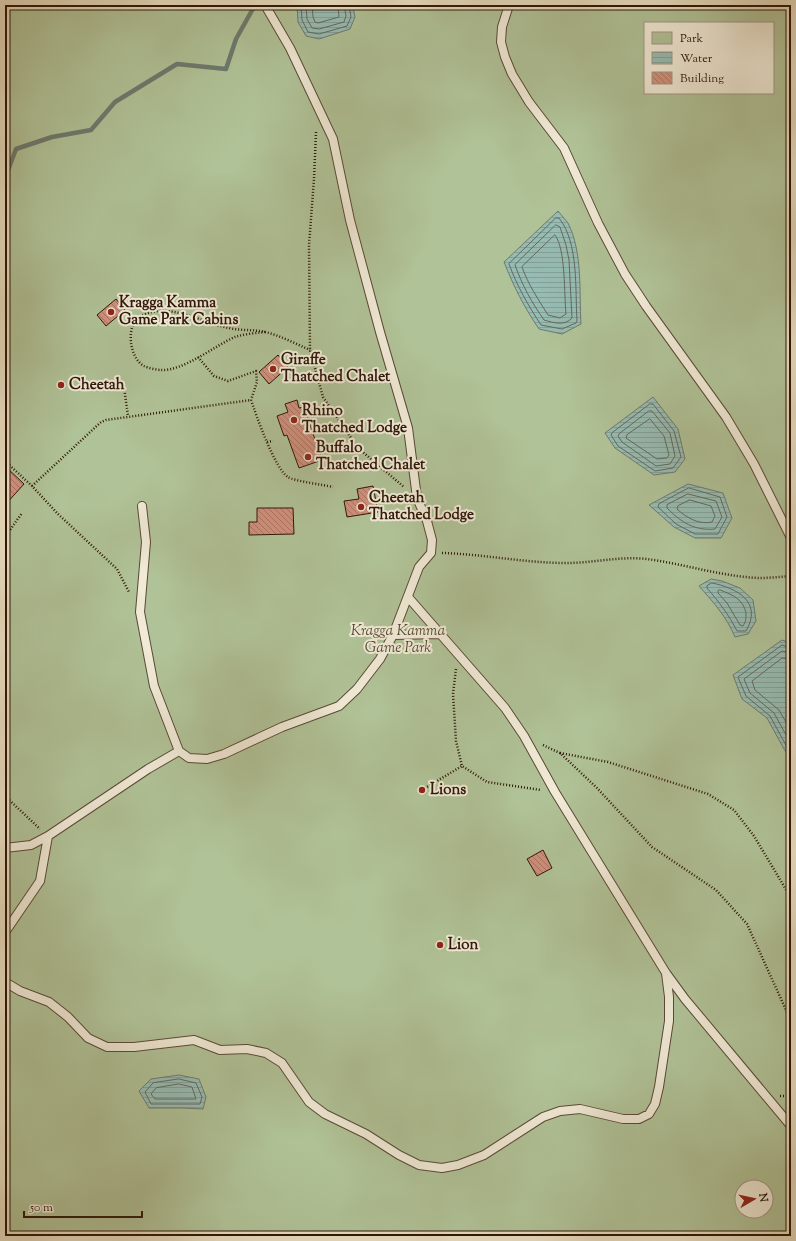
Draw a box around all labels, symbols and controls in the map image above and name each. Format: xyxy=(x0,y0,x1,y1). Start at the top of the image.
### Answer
legend xyxy=(644,22,774,94)
text: Park xyxy=(680,30,703,48)
text: Water xyxy=(680,50,713,68)
text: Building xyxy=(680,70,724,88)
place label: Kragga Kamma Game Park Cabins xyxy=(119,293,238,331)
marker: Kragga Kamma Game Park Cabins xyxy=(106,307,116,317)
place label: Giraffe Thatched Chalet xyxy=(281,350,391,388)
marker: Giraffe Thatched Chalet xyxy=(268,364,278,374)
place label: Cheetah xyxy=(69,375,125,396)
marker: Cheetah xyxy=(56,380,66,390)
place label: Rhino Thatched Lodge xyxy=(302,401,407,439)
marker: Rhino Thatched Lodge xyxy=(289,415,299,425)
place label: Buffalo Thatched Chalet xyxy=(316,438,426,476)
marker: Buffalo Thatched Chalet xyxy=(303,452,313,462)
place label: Cheetah Thatched Lodge xyxy=(369,488,474,526)
marker: Cheetah Thatched Lodge xyxy=(356,502,366,512)
park label: Kragga Kamma Game Park xyxy=(351,621,445,659)
place label: Lions xyxy=(430,780,466,801)
marker: Lions xyxy=(417,785,427,795)
place label: Lion xyxy=(448,935,478,956)
marker: Lion xyxy=(435,940,445,950)
north arrow xyxy=(734,1179,774,1219)
text: N xyxy=(754,1191,772,1203)
scale bar xyxy=(24,1193,142,1219)
text: 50 m xyxy=(29,1199,53,1217)

